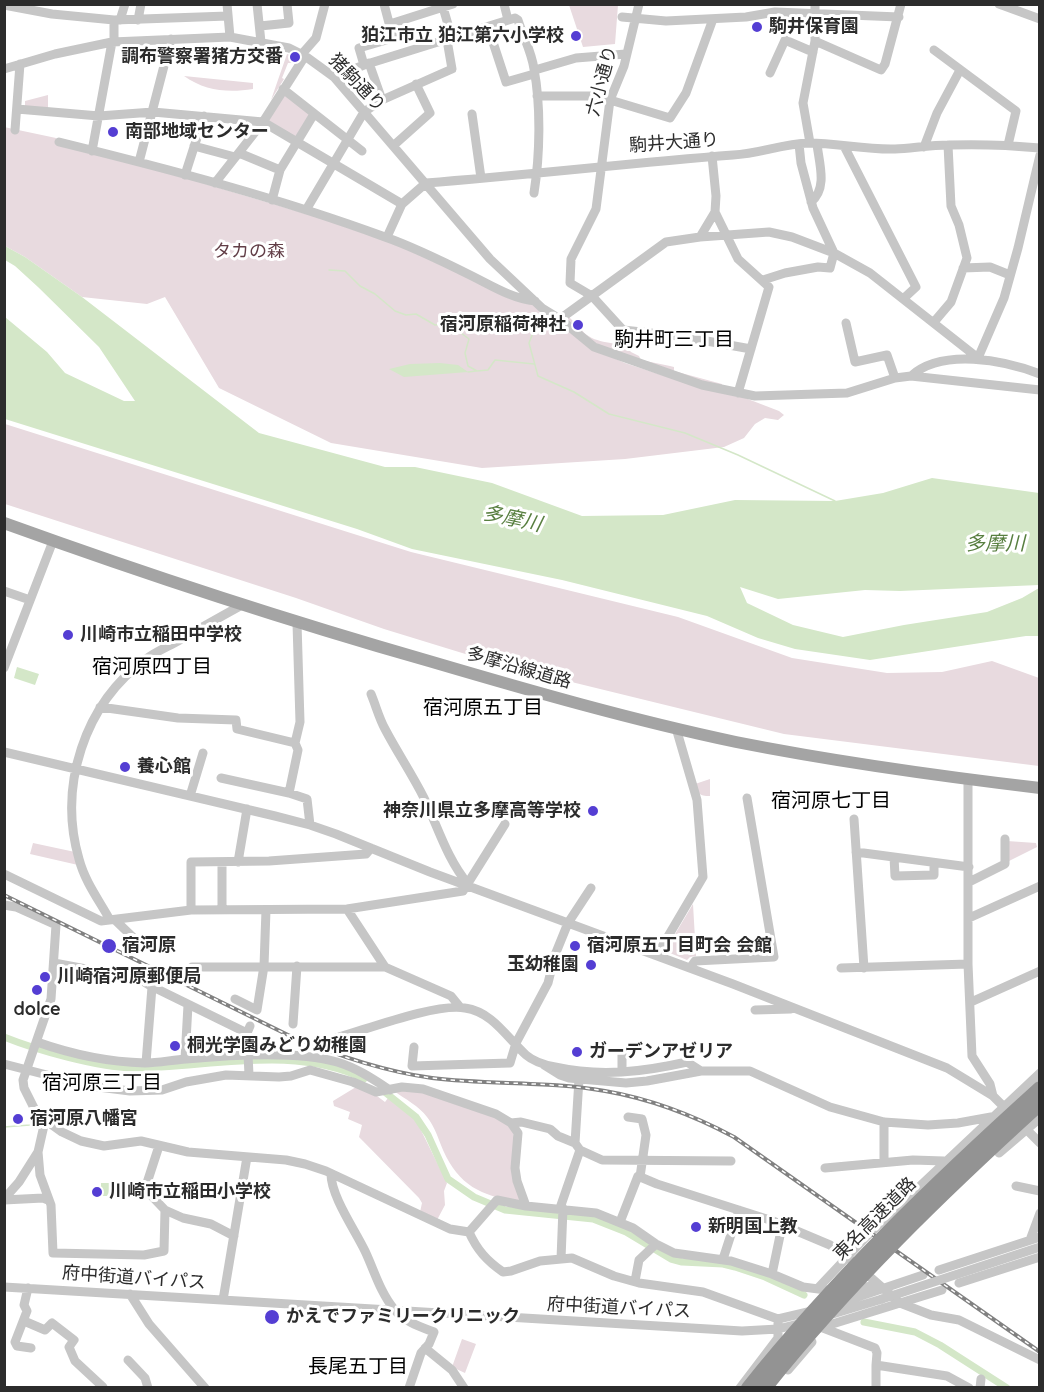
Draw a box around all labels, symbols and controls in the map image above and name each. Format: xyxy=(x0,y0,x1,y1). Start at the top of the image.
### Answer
place label: 駒井保育園 xyxy=(769,16,859,38)
marker: 駒井保育園 xyxy=(750,20,764,34)
place label: 狛江市立 狛江第六小学校 xyxy=(361,25,564,47)
marker: 狛江市立 狛江第六小学校 xyxy=(569,29,583,43)
street label: 六小通り xyxy=(582,43,622,119)
place label: 調布警察署猪方交番 xyxy=(121,46,283,68)
marker: 調布警察署猪方交番 xyxy=(288,50,302,64)
street label: 猪駒通り xyxy=(324,50,390,116)
place label: 南部地域センター xyxy=(125,121,269,143)
marker: 南部地域センター xyxy=(106,125,120,139)
street label: 駒井大通り xyxy=(628,129,720,157)
park label: タカの森 xyxy=(213,241,285,263)
place label: 宿河原稲荷神社 xyxy=(440,314,566,336)
marker: 宿河原稲荷神社 xyxy=(571,318,585,332)
district label: 駒井町三丁目 xyxy=(614,328,734,352)
water label: 多摩川 xyxy=(480,501,544,537)
water label: 多摩川 xyxy=(965,532,1025,556)
place label: 川崎市立稲田中学校 xyxy=(80,624,242,646)
marker: 川崎市立稲田中学校 xyxy=(61,628,75,642)
street label: 多摩沿線道路 xyxy=(464,643,574,693)
district label: 宿河原四丁目 xyxy=(92,655,212,679)
district label: 宿河原五丁目 xyxy=(423,696,543,720)
place label: 養心館 xyxy=(137,756,191,778)
marker: 養心館 xyxy=(118,760,132,774)
district label: 宿河原七丁目 xyxy=(771,789,891,813)
place label: 神奈川県立多摩高等学校 xyxy=(383,800,581,822)
marker: 神奈川県立多摩高等学校 xyxy=(586,804,600,818)
place label: 宿河原 xyxy=(122,935,176,957)
place label: 宿河原五丁目町会 会館 xyxy=(587,935,772,957)
marker: 宿河原 xyxy=(100,937,118,955)
marker: 宿河原五丁目町会 会館 xyxy=(568,939,582,953)
place label: 玉幼稚園 xyxy=(507,954,579,976)
marker: 玉幼稚園 xyxy=(584,958,598,972)
place label: 川崎宿河原郵便局 xyxy=(57,966,201,988)
marker: 川崎宿河原郵便局 xyxy=(38,970,52,984)
marker: dolce xyxy=(30,983,44,997)
place label: dolce xyxy=(13,999,61,1021)
place label: 桐光学園みどり幼稚園 xyxy=(187,1035,367,1057)
marker: 桐光学園みどり幼稚園 xyxy=(168,1039,182,1053)
place label: ガーデンアゼリア xyxy=(589,1041,733,1063)
marker: ガーデンアゼリア xyxy=(570,1045,584,1059)
district label: 宿河原三丁目 xyxy=(42,1071,162,1095)
place label: 宿河原八幡宮 xyxy=(30,1108,138,1130)
marker: 宿河原八幡宮 xyxy=(11,1112,25,1126)
street label: 東名高速道路 xyxy=(829,1173,921,1265)
place label: 川崎市立稲田小学校 xyxy=(109,1181,271,1203)
marker: 川崎市立稲田小学校 xyxy=(90,1185,104,1199)
place label: 新明国上教 xyxy=(708,1216,798,1238)
marker: 新明国上教 xyxy=(689,1220,703,1234)
street label: 府中街道バイパス xyxy=(61,1262,207,1294)
street label: 府中街道バイパス xyxy=(547,1293,691,1323)
place label: かえでファミリークリニック xyxy=(286,1306,520,1328)
marker: かえでファミリークリニック xyxy=(263,1308,281,1326)
district label: 長尾五丁目 xyxy=(308,1355,408,1379)

